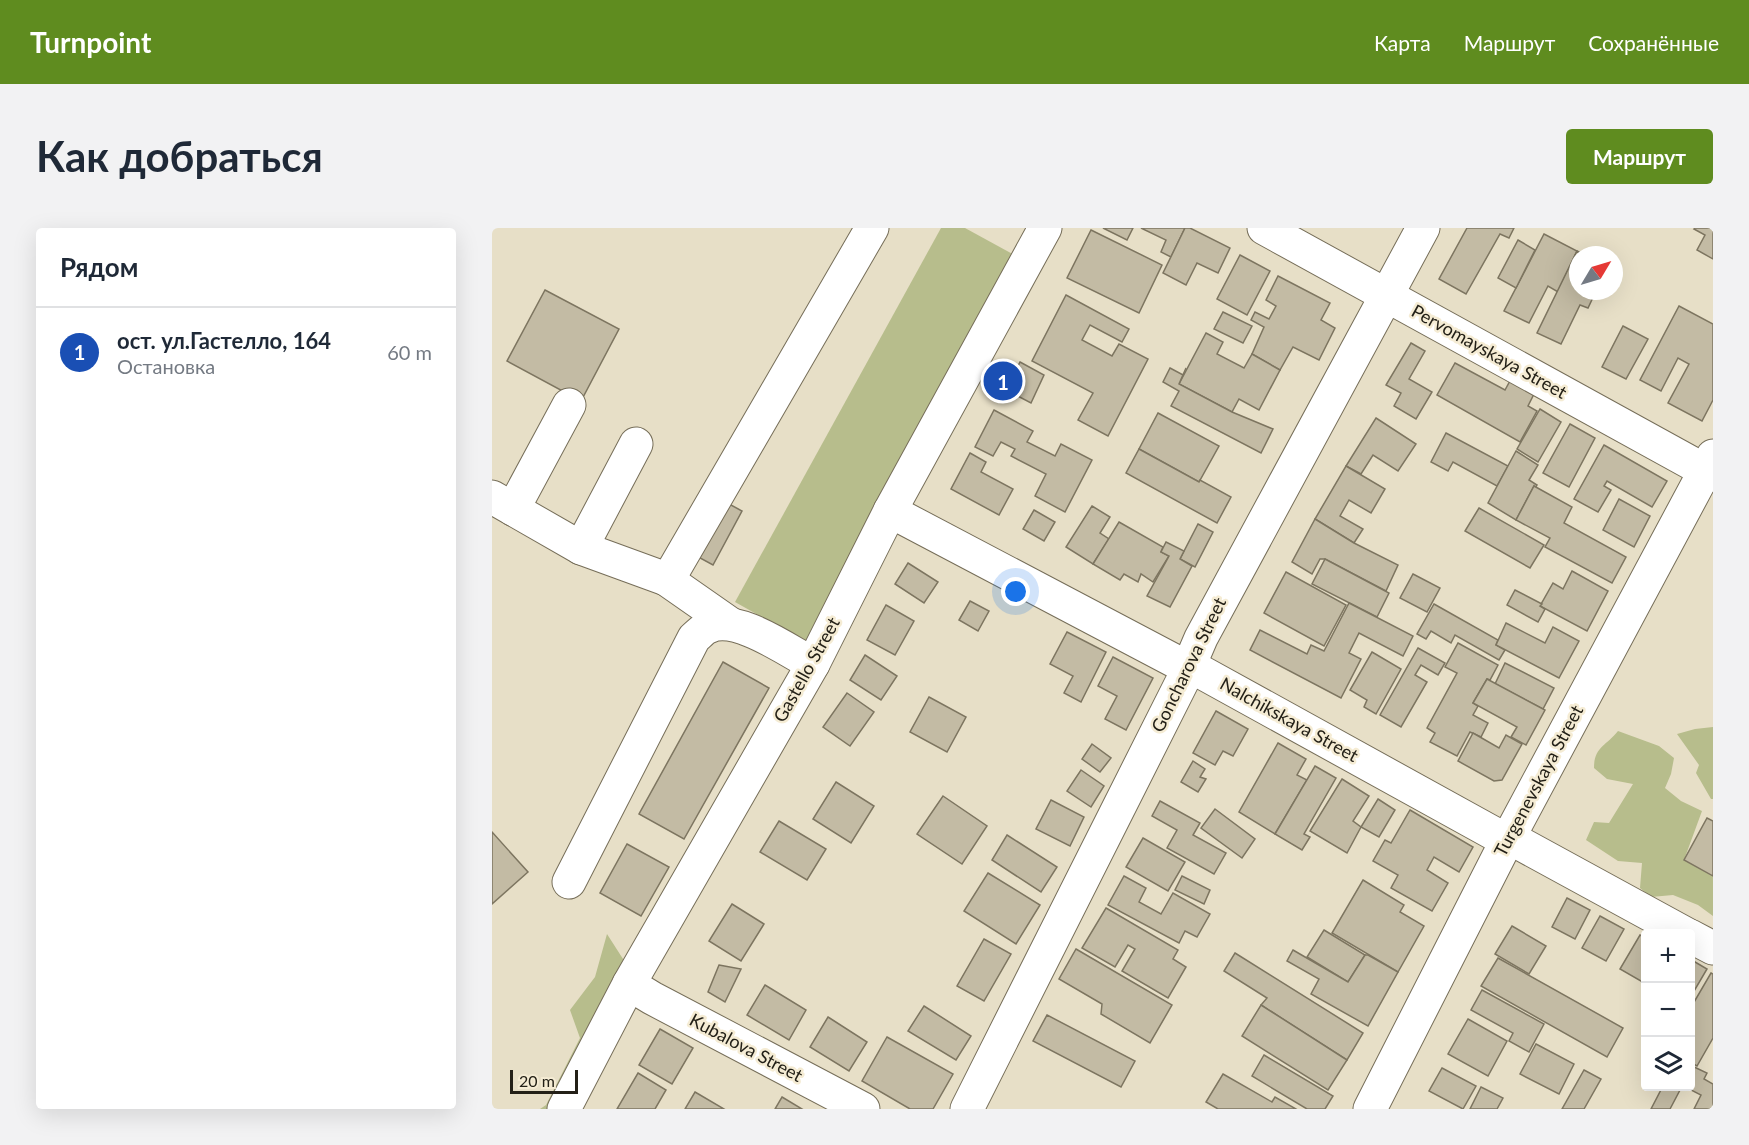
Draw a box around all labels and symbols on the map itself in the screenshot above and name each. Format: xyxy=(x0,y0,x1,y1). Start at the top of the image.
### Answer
north arrow xyxy=(1569,246,1623,300)
street label: Pervomayskaya Street xyxy=(1408,299,1571,403)
pin: 1 xyxy=(984,358,1022,404)
your location xyxy=(1001,577,1030,606)
street label: Goncharova Street xyxy=(1146,593,1230,735)
street label: Gastello Street xyxy=(768,613,844,726)
street label: Nalchikskaya Street xyxy=(1217,672,1363,766)
street label: Turgenevskaya Street xyxy=(1489,701,1588,860)
street label: Kubalova Street xyxy=(686,1008,807,1086)
scale bar xyxy=(510,1067,578,1094)

